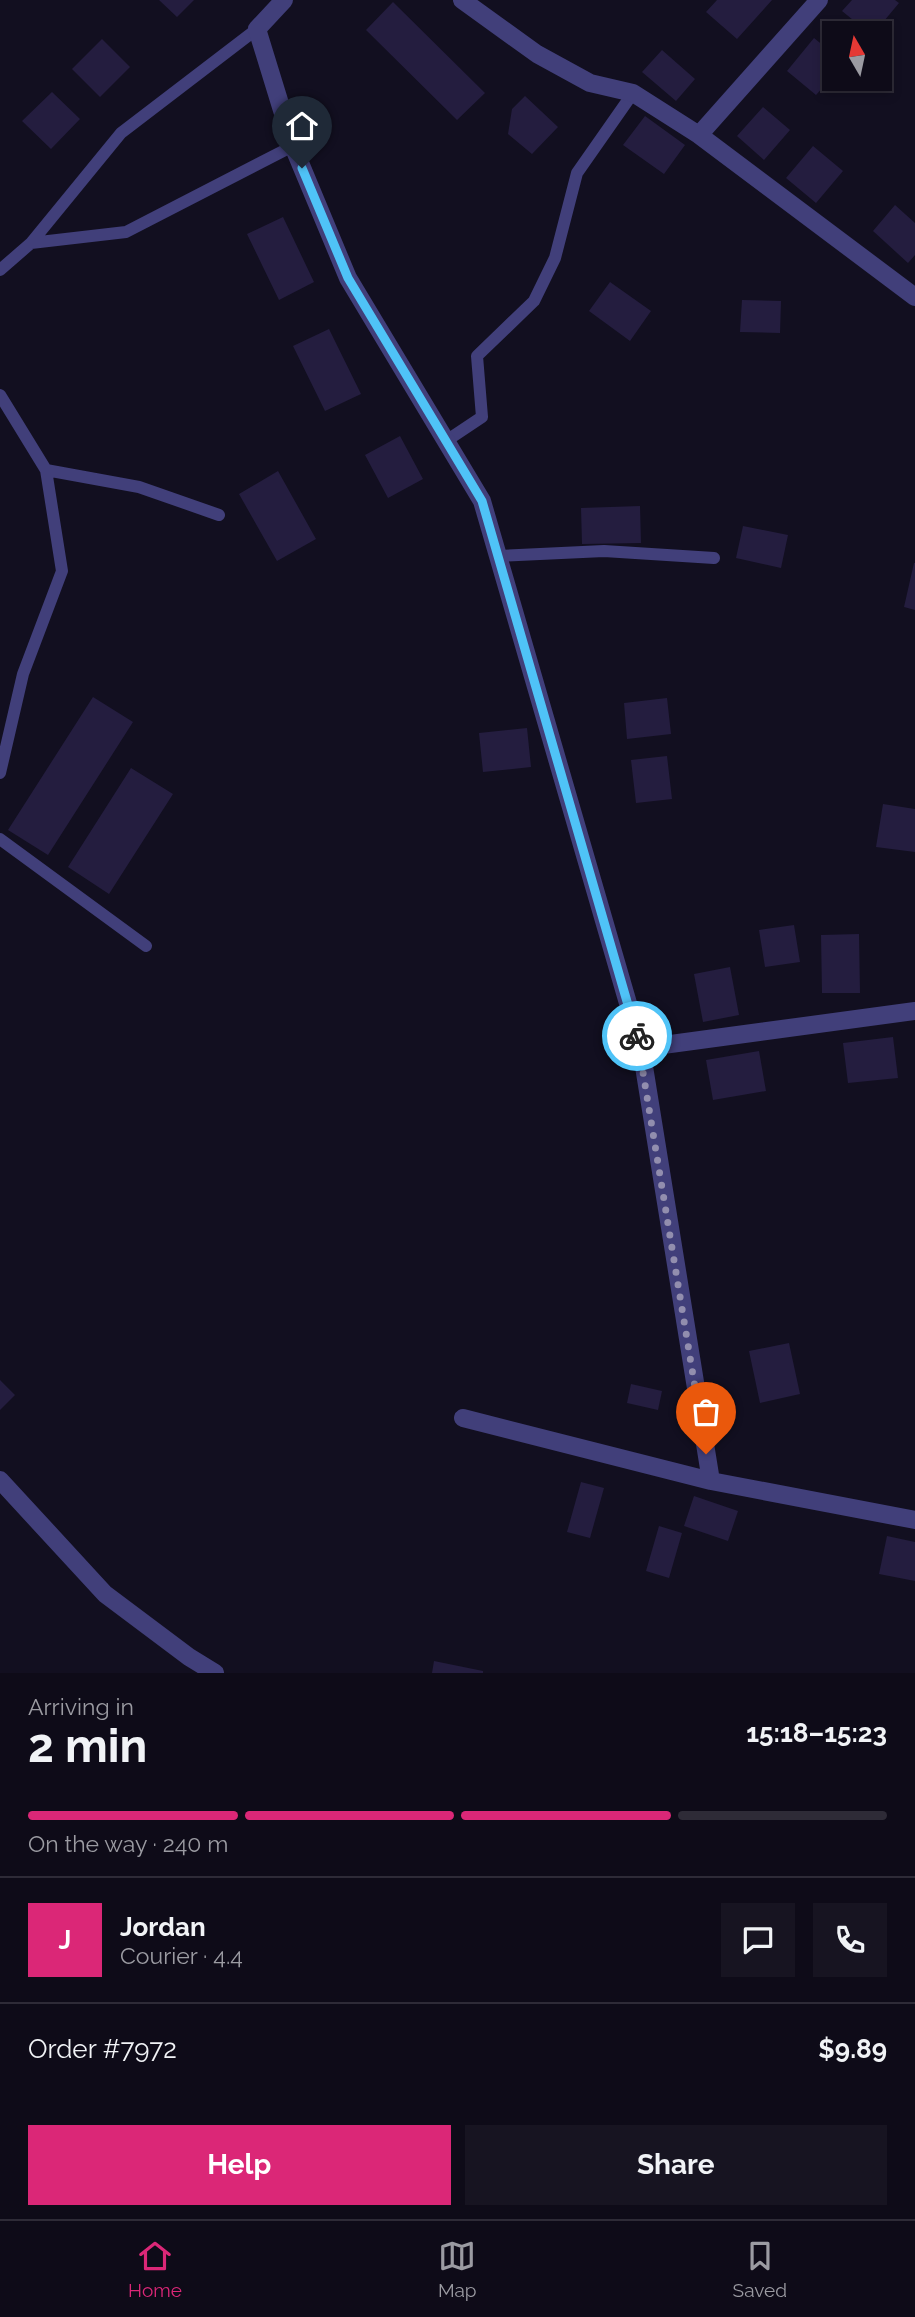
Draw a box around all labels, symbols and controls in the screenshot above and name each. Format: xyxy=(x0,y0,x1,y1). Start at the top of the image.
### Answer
north arrow xyxy=(822,21,892,91)
map controls xyxy=(822,21,892,91)
pin xyxy=(272,96,332,168)
icon: home xyxy=(283,107,321,145)
courier xyxy=(602,1001,672,1071)
icon: bike xyxy=(618,1017,656,1055)
pin xyxy=(676,1382,736,1454)
icon: bag xyxy=(687,1393,725,1431)
text: Arriving in xyxy=(28,1693,134,1720)
text: 15:18–15:23 xyxy=(746,1718,887,1748)
text: 2 min xyxy=(28,1719,147,1773)
text: On the way · 240 m xyxy=(28,1830,228,1857)
button: chat xyxy=(721,1903,795,1977)
button: phone xyxy=(813,1903,887,1977)
text: Jordan xyxy=(120,1912,206,1942)
text: J xyxy=(59,1925,71,1955)
text: Courier · 4.4 xyxy=(120,1942,243,1969)
text: Order #7972 xyxy=(28,2034,177,2064)
text: $9.89 xyxy=(818,2034,887,2064)
button: Help xyxy=(28,2125,451,2205)
button: Share xyxy=(465,2125,887,2205)
tab: Home xyxy=(128,2237,182,2301)
tab: Map xyxy=(438,2237,477,2301)
tab: Saved xyxy=(733,2237,787,2301)

